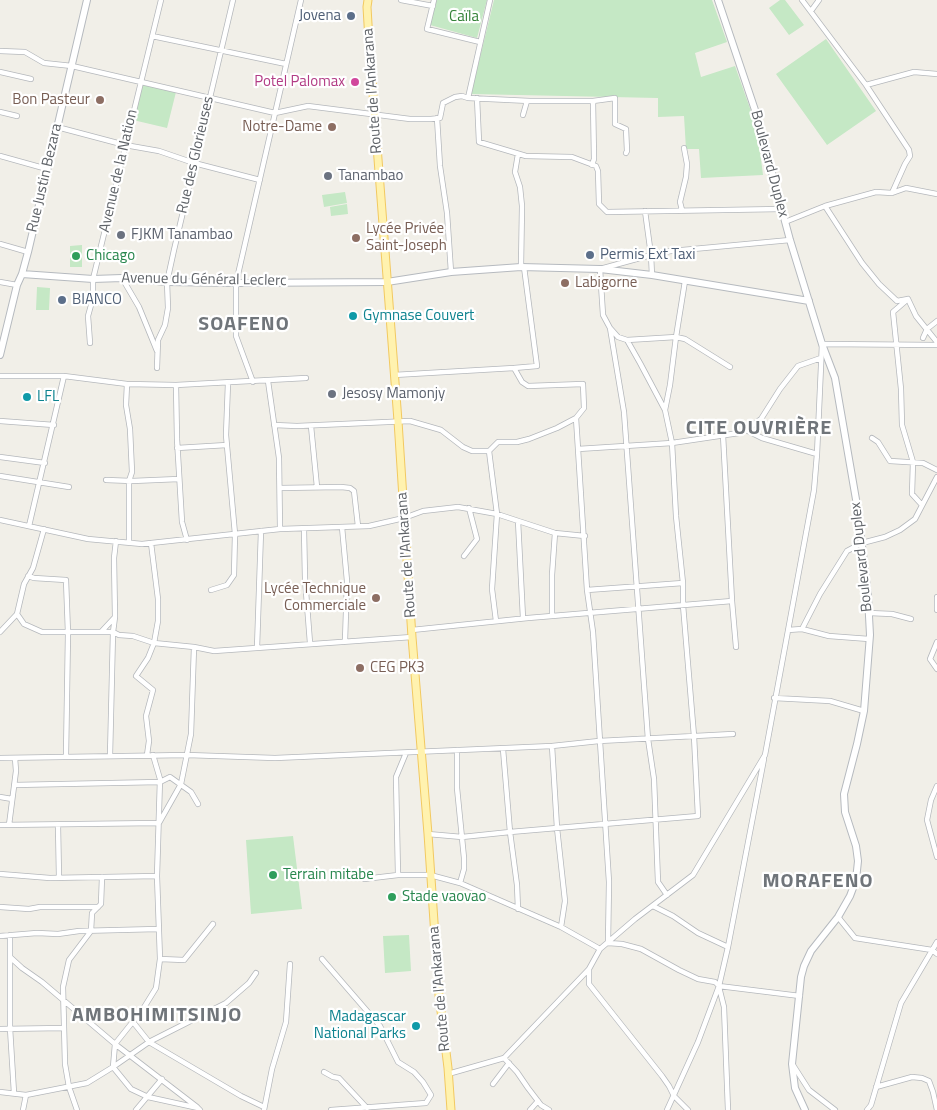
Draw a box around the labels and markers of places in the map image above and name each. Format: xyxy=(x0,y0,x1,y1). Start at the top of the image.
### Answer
place label: Jovena xyxy=(299,7,341,25)
marker: Jovena xyxy=(345,10,357,22)
place label: Potel Palomax xyxy=(254,73,345,91)
marker: Potel Palomax xyxy=(349,76,361,88)
place label: Bon Pasteur xyxy=(12,91,90,109)
marker: Bon Pasteur xyxy=(94,94,106,106)
place label: Notre-Dame xyxy=(242,118,322,136)
marker: Notre-Dame xyxy=(326,121,338,133)
place label: Tanambao xyxy=(338,167,404,185)
marker: Tanambao xyxy=(322,170,334,182)
place label: Lycée Privée Saint-Joseph xyxy=(366,220,447,255)
place label: FJKM Tanambao xyxy=(131,226,233,244)
marker: FJKM Tanambao xyxy=(115,229,127,241)
marker: Lycée Privée Saint-Joseph xyxy=(350,232,362,244)
place label: Permis Ext Taxi xyxy=(600,246,695,264)
place label: Chicago xyxy=(86,247,135,265)
marker: Permis Ext Taxi xyxy=(584,249,596,261)
marker: Chicago xyxy=(70,250,82,262)
place label: Labigorne xyxy=(575,274,637,292)
marker: Labigorne xyxy=(559,277,571,289)
place label: BIANCO xyxy=(72,291,122,309)
marker: BIANCO xyxy=(56,294,68,306)
place label: Gymnase Couvert xyxy=(363,307,474,325)
marker: Gymnase Couvert xyxy=(347,310,359,322)
place label: Jesosy Mamonjy xyxy=(342,385,445,403)
place label: LFL xyxy=(37,388,59,406)
marker: Jesosy Mamonjy xyxy=(326,388,338,400)
marker: LFL xyxy=(21,391,33,403)
place label: Lycée Technique Commerciale xyxy=(264,580,366,615)
marker: Lycée Technique Commerciale xyxy=(370,592,382,604)
place label: CEG PK3 xyxy=(370,659,425,677)
marker: CEG PK3 xyxy=(354,662,366,674)
place label: Terrain mitabe xyxy=(283,866,374,884)
marker: Terrain mitabe xyxy=(267,869,279,881)
place label: Stade vaovao xyxy=(402,888,487,906)
marker: Stade vaovao xyxy=(386,891,398,903)
place label: Madagascar National Parks xyxy=(314,1008,406,1043)
marker: Madagascar National Parks xyxy=(410,1020,422,1032)

